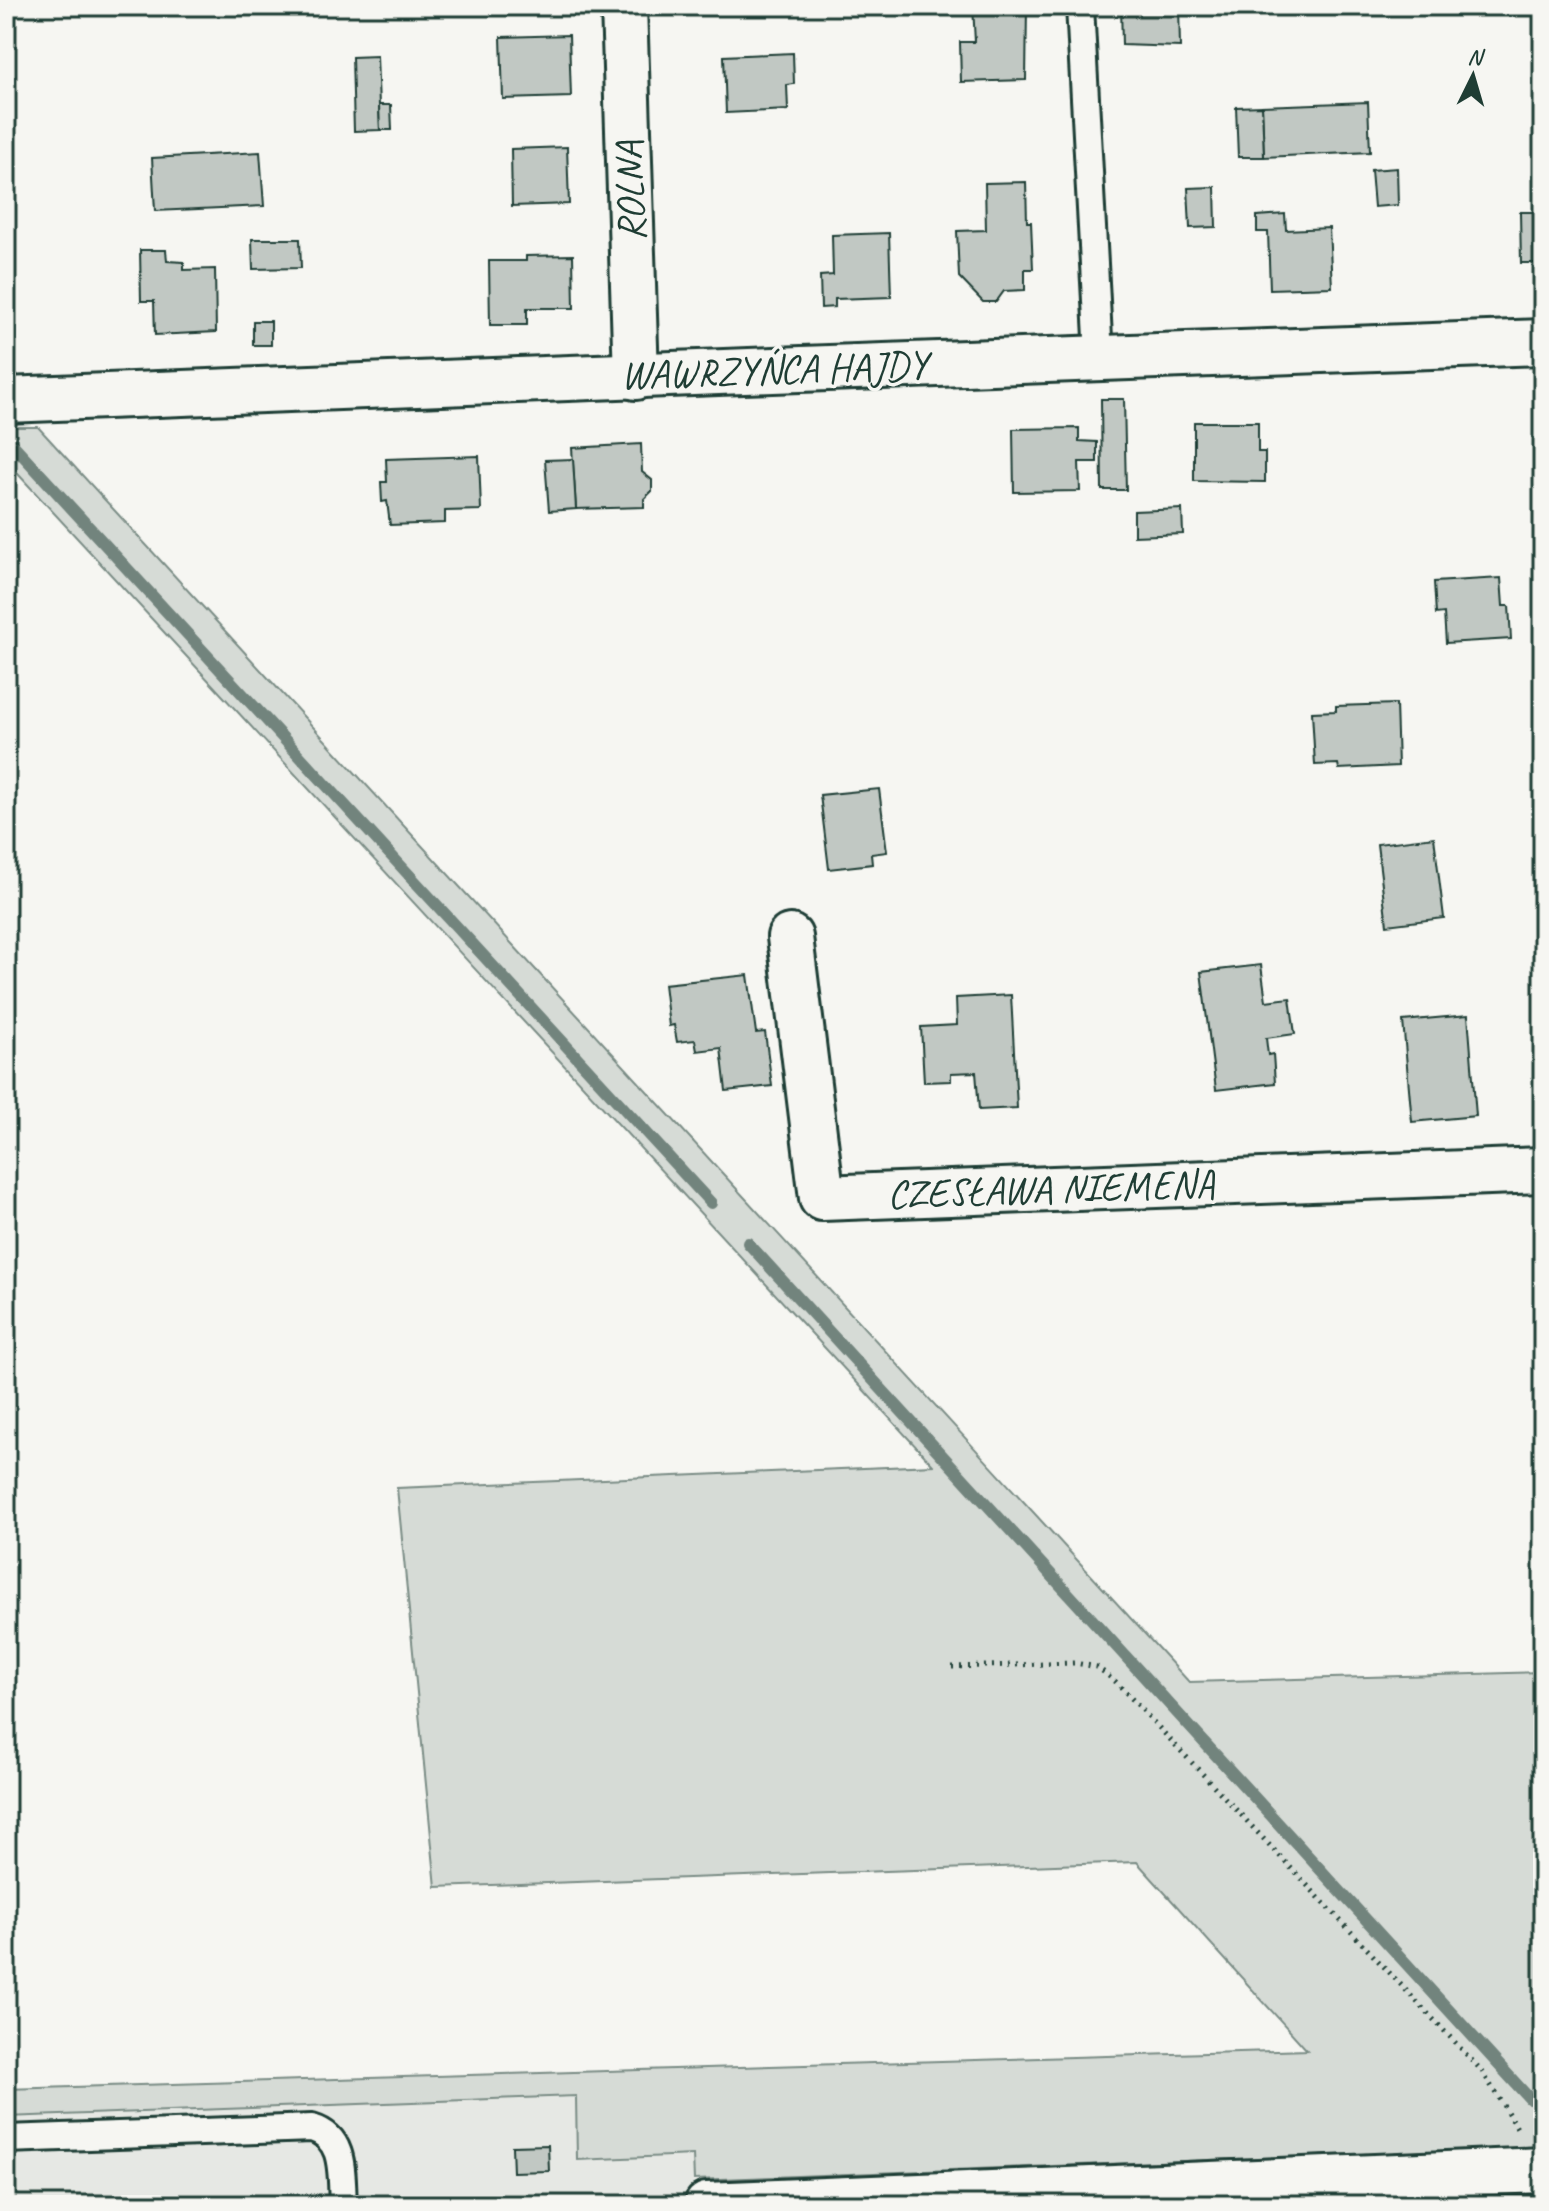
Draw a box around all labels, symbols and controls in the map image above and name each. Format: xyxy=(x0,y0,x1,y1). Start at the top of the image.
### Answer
north arrow xyxy=(1433,36,1513,116)
text: N xyxy=(1467,43,1486,72)
street label: ROLNA xyxy=(603,139,657,242)
street label: WAWRZYŃCA HAJDY xyxy=(620,339,934,400)
street label: CZESŁAWA NIEMENA xyxy=(887,1158,1216,1220)

